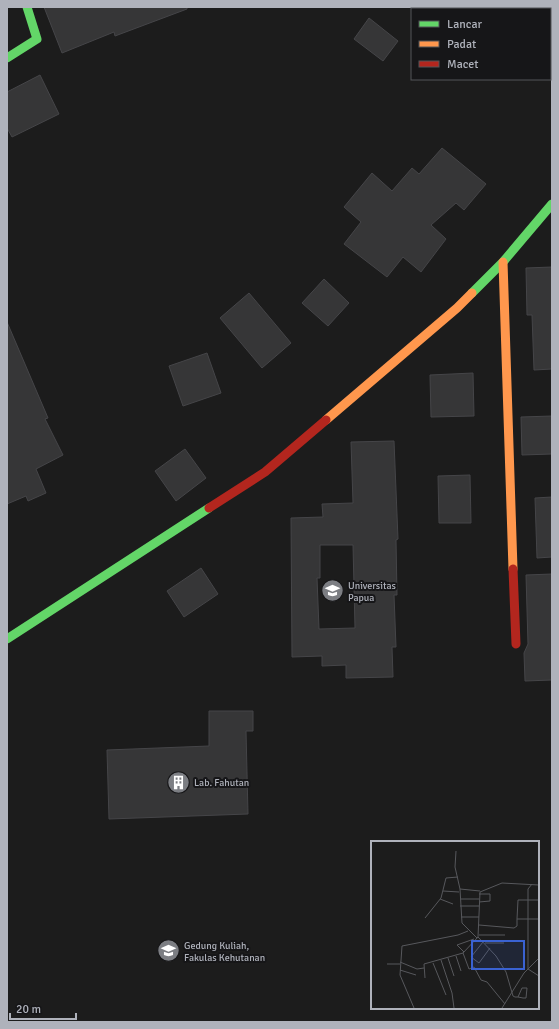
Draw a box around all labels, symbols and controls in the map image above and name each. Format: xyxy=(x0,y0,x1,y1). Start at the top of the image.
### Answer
legend xyxy=(411,8,551,80)
text: Lancar xyxy=(447,17,483,32)
text: Padat xyxy=(447,37,476,52)
text: Macet xyxy=(447,57,479,72)
school or university icon: Universitas Papua xyxy=(319,578,345,604)
place label: Universitas Papua xyxy=(348,580,396,604)
building icon: Lab. Fahutan xyxy=(165,769,191,795)
place label: Lab. Fahutan xyxy=(194,777,249,789)
inset map xyxy=(371,841,539,1009)
school or university icon: Gedung Kuliah, Fakulas Kehutanan xyxy=(156,938,182,964)
place label: Gedung Kuliah, Fakulas Kehutanan xyxy=(184,940,265,964)
scale bar xyxy=(10,995,76,1021)
text: 20 m xyxy=(16,1002,41,1017)

